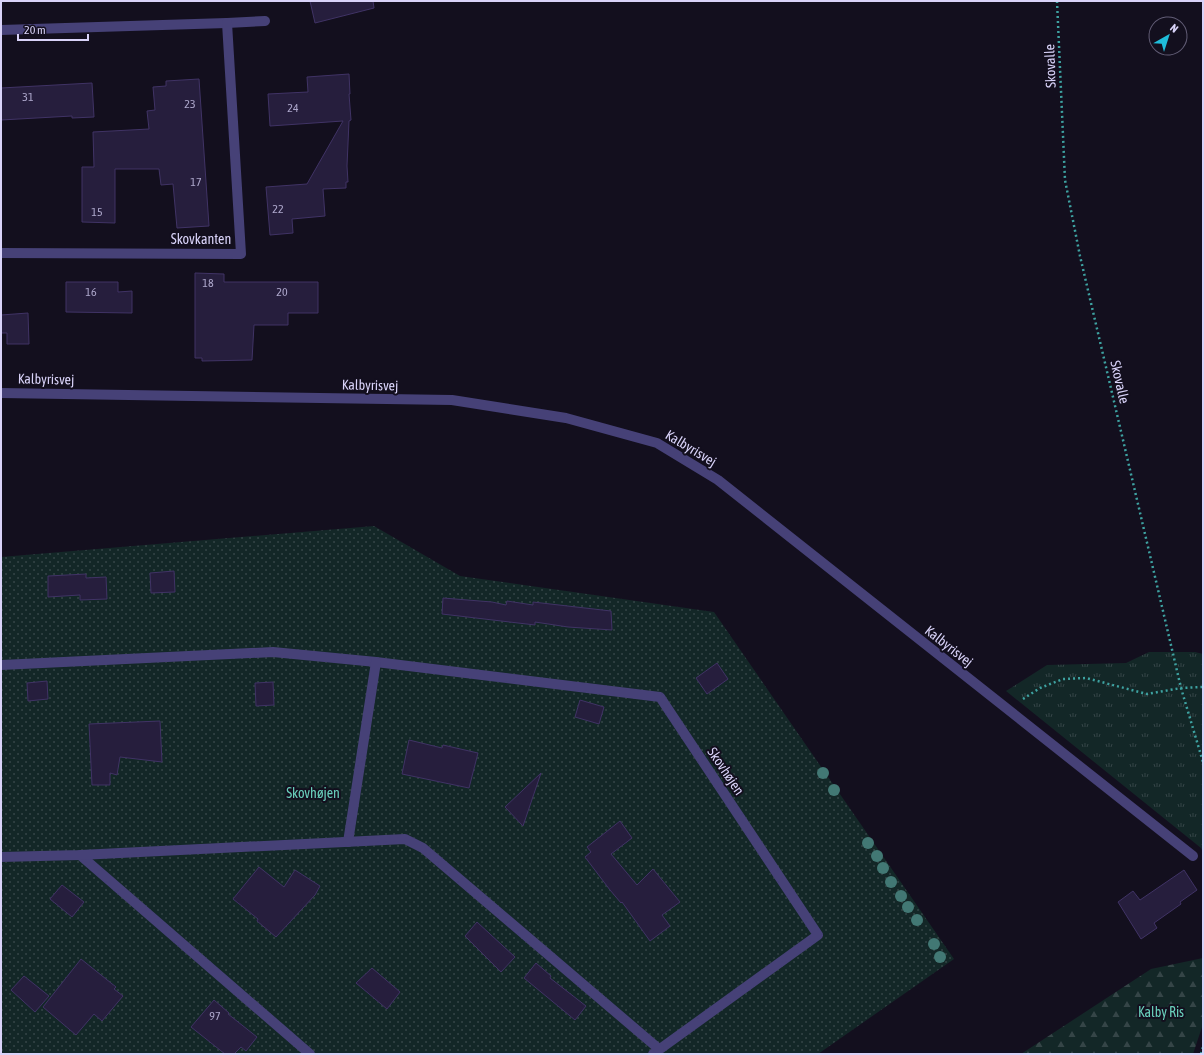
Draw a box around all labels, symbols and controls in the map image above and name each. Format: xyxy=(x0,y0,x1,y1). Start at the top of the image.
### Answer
scale bar xyxy=(18,16,88,42)
north arrow xyxy=(1148,16,1188,56)
text: N xyxy=(1168,22,1181,35)
text: 20 m xyxy=(24,23,46,37)
street label: Skovalle xyxy=(1041,44,1059,88)
house number: 31 xyxy=(22,90,34,104)
house number: 23 xyxy=(184,97,196,111)
house number: 24 xyxy=(287,101,299,115)
house number: 17 xyxy=(190,175,202,189)
house number: 22 xyxy=(272,202,284,216)
house number: 15 xyxy=(91,205,103,219)
street label: Skovkanten xyxy=(171,231,231,247)
house number: 18 xyxy=(202,276,214,290)
house number: 16 xyxy=(85,285,97,299)
house number: 20 xyxy=(276,285,288,299)
street label: Skovalle xyxy=(1107,359,1133,405)
street label: Kalbyrisvej xyxy=(18,371,74,387)
street label: Kalbyrisvej xyxy=(342,377,398,393)
street label: Kalbyrisvej xyxy=(663,427,719,469)
street label: Kalbyrisvej xyxy=(922,622,976,670)
street label: Skovhøjen xyxy=(704,744,748,798)
park label: Skovhøjen xyxy=(286,785,340,801)
park label: Kalby Ris xyxy=(1138,1004,1184,1020)
house number: 97 xyxy=(209,1009,221,1023)

